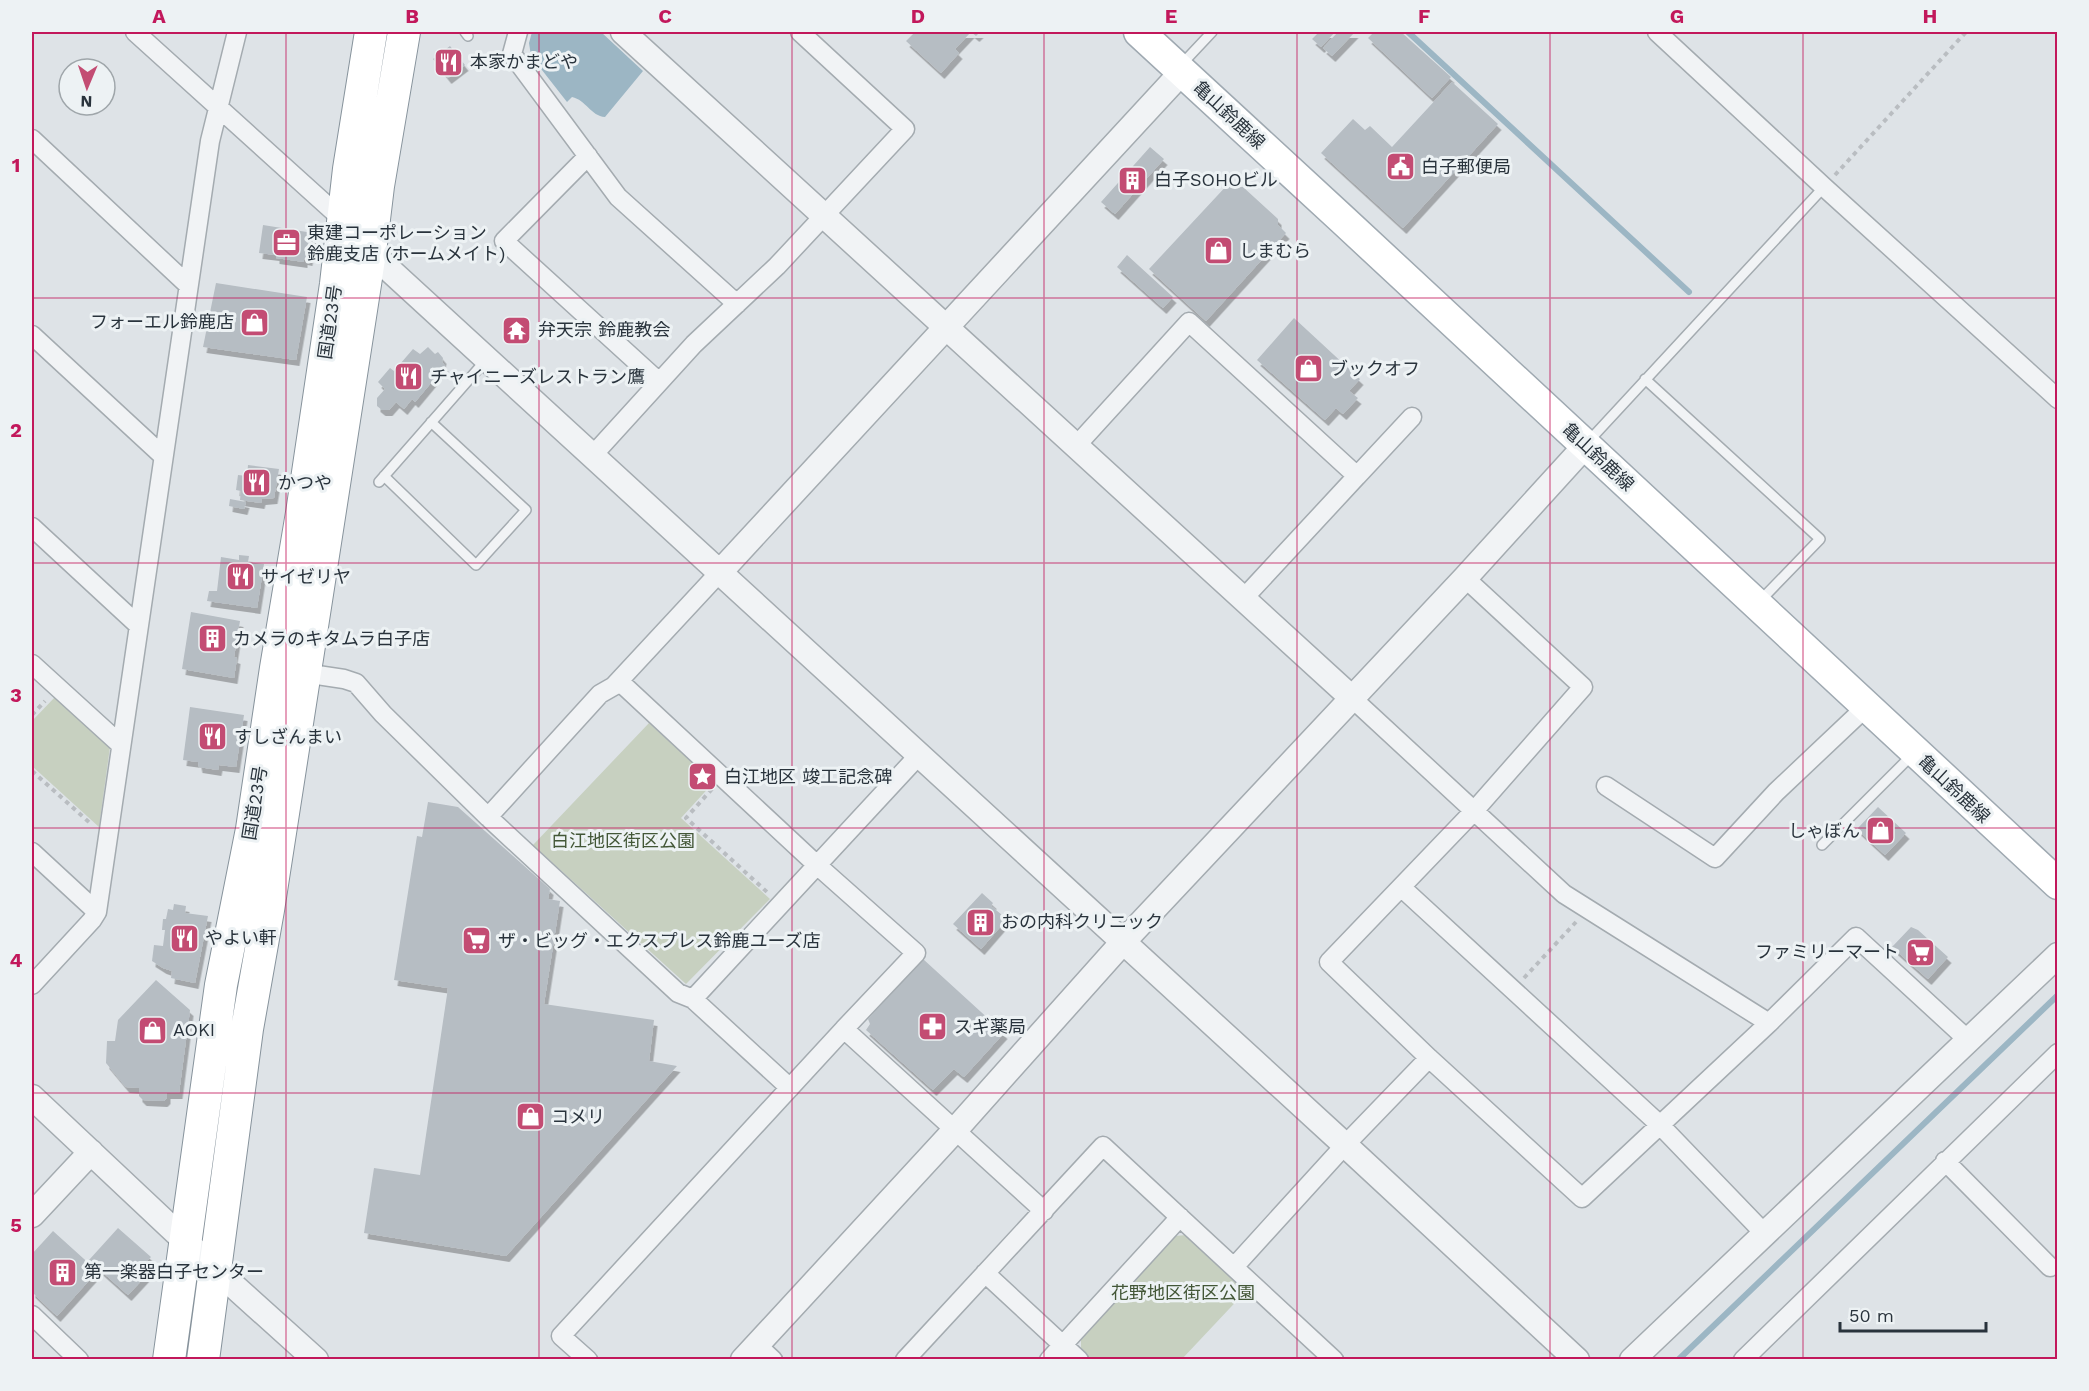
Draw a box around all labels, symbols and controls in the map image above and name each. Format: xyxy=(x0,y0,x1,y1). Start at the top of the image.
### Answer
text: A xyxy=(152,4,166,28)
text: B xyxy=(405,4,419,28)
text: C xyxy=(658,4,672,28)
text: D xyxy=(911,4,925,28)
text: E xyxy=(1165,4,1177,28)
text: F xyxy=(1418,4,1430,28)
text: G xyxy=(1670,4,1684,28)
text: H xyxy=(1923,4,1937,28)
restaurant icon: 本家かまどや xyxy=(433,46,465,78)
place label: 本家かまどや xyxy=(470,51,578,72)
north arrow xyxy=(57,57,117,117)
street label: 亀山鈴鹿線 xyxy=(1189,76,1269,153)
text: N xyxy=(80,92,93,111)
public building icon: 白子郵便局 xyxy=(1384,151,1416,183)
text: 1 xyxy=(12,153,20,177)
place label: 白子郵便局 xyxy=(1421,156,1511,177)
building icon: 白子SOHOビル xyxy=(1117,164,1149,196)
place label: 白子SOHOビル xyxy=(1154,169,1278,190)
place label: 東建コーポレーション 鈴鹿支店 (ホームメイト) xyxy=(307,222,505,264)
office icon: 東建コーポレーション 鈴鹿支店 (ホームメイト) xyxy=(270,227,302,259)
shop icon: しまむら xyxy=(1202,235,1234,267)
place label: しまむら xyxy=(1239,240,1311,261)
street label: 国道23号 xyxy=(314,283,345,361)
shop icon: フォーエル鈴鹿店 xyxy=(239,306,271,338)
place label: フォーエル鈴鹿店 xyxy=(90,311,234,332)
temple icon: 弁天宗 鈴鹿教会 xyxy=(501,314,533,346)
place label: 弁天宗 鈴鹿教会 xyxy=(538,319,670,340)
shop icon: ブックオフ xyxy=(1293,353,1325,385)
place label: ブックオフ xyxy=(1330,358,1420,379)
restaurant icon: チャイニーズレストラン鷹 xyxy=(393,361,425,393)
place label: チャイニーズレストラン鷹 xyxy=(430,366,645,387)
text: 2 xyxy=(10,418,22,442)
street label: 亀山鈴鹿線 xyxy=(1558,418,1638,495)
restaurant icon: かつや xyxy=(241,467,273,499)
place label: かつや xyxy=(278,472,332,493)
restaurant icon: サイゼリヤ xyxy=(224,561,256,593)
place label: サイゼリヤ xyxy=(261,566,351,587)
building icon: カメラのキタムラ白子店 xyxy=(196,623,228,655)
place label: カメラのキタムラ白子店 xyxy=(233,628,430,649)
text: 3 xyxy=(10,683,22,707)
restaurant icon: すしざんまい xyxy=(197,721,229,753)
place label: すしざんまい xyxy=(234,726,342,747)
street label: 亀山鈴鹿線 xyxy=(1914,750,1994,827)
place icon: 白江地区 竣工記念碑 xyxy=(687,761,719,793)
street label: 国道23号 xyxy=(238,764,271,842)
place label: 白江地区 竣工記念碑 xyxy=(724,766,892,787)
shop icon: しゃぼん xyxy=(1865,815,1897,847)
place label: しゃぼん xyxy=(1788,820,1860,841)
park label: 白江地区街区公園 xyxy=(551,830,695,851)
building icon: おの内科クリニック xyxy=(964,906,996,938)
place label: おの内科クリニック xyxy=(1001,911,1163,932)
restaurant icon: やよい軒 xyxy=(168,922,200,954)
supermarket icon: ザ・ビッグ・エクスプレス鈴鹿ユーズ店 xyxy=(461,925,493,957)
place label: やよい軒 xyxy=(205,927,277,948)
place label: ザ・ビッグ・エクスプレス鈴鹿ユーズ店 xyxy=(498,930,821,951)
supermarket icon: ファミリーマート xyxy=(1904,936,1936,968)
place label: ファミリーマート xyxy=(1755,941,1899,962)
text: 4 xyxy=(10,948,23,972)
pharmacy icon: スギ薬局 xyxy=(917,1011,949,1043)
shop icon: AOKI xyxy=(136,1014,168,1046)
place label: スギ薬局 xyxy=(954,1016,1026,1037)
place label: AOKI xyxy=(173,1019,215,1040)
shop icon: コメリ xyxy=(514,1101,546,1133)
place label: コメリ xyxy=(551,1106,605,1127)
text: 5 xyxy=(10,1213,22,1237)
building icon: 第一楽器白子センター xyxy=(47,1256,79,1288)
place label: 第一楽器白子センター xyxy=(84,1261,264,1282)
park label: 花野地区街区公園 xyxy=(1111,1282,1255,1303)
scale bar xyxy=(1840,1295,1986,1333)
text: 50 m xyxy=(1849,1305,1894,1326)

